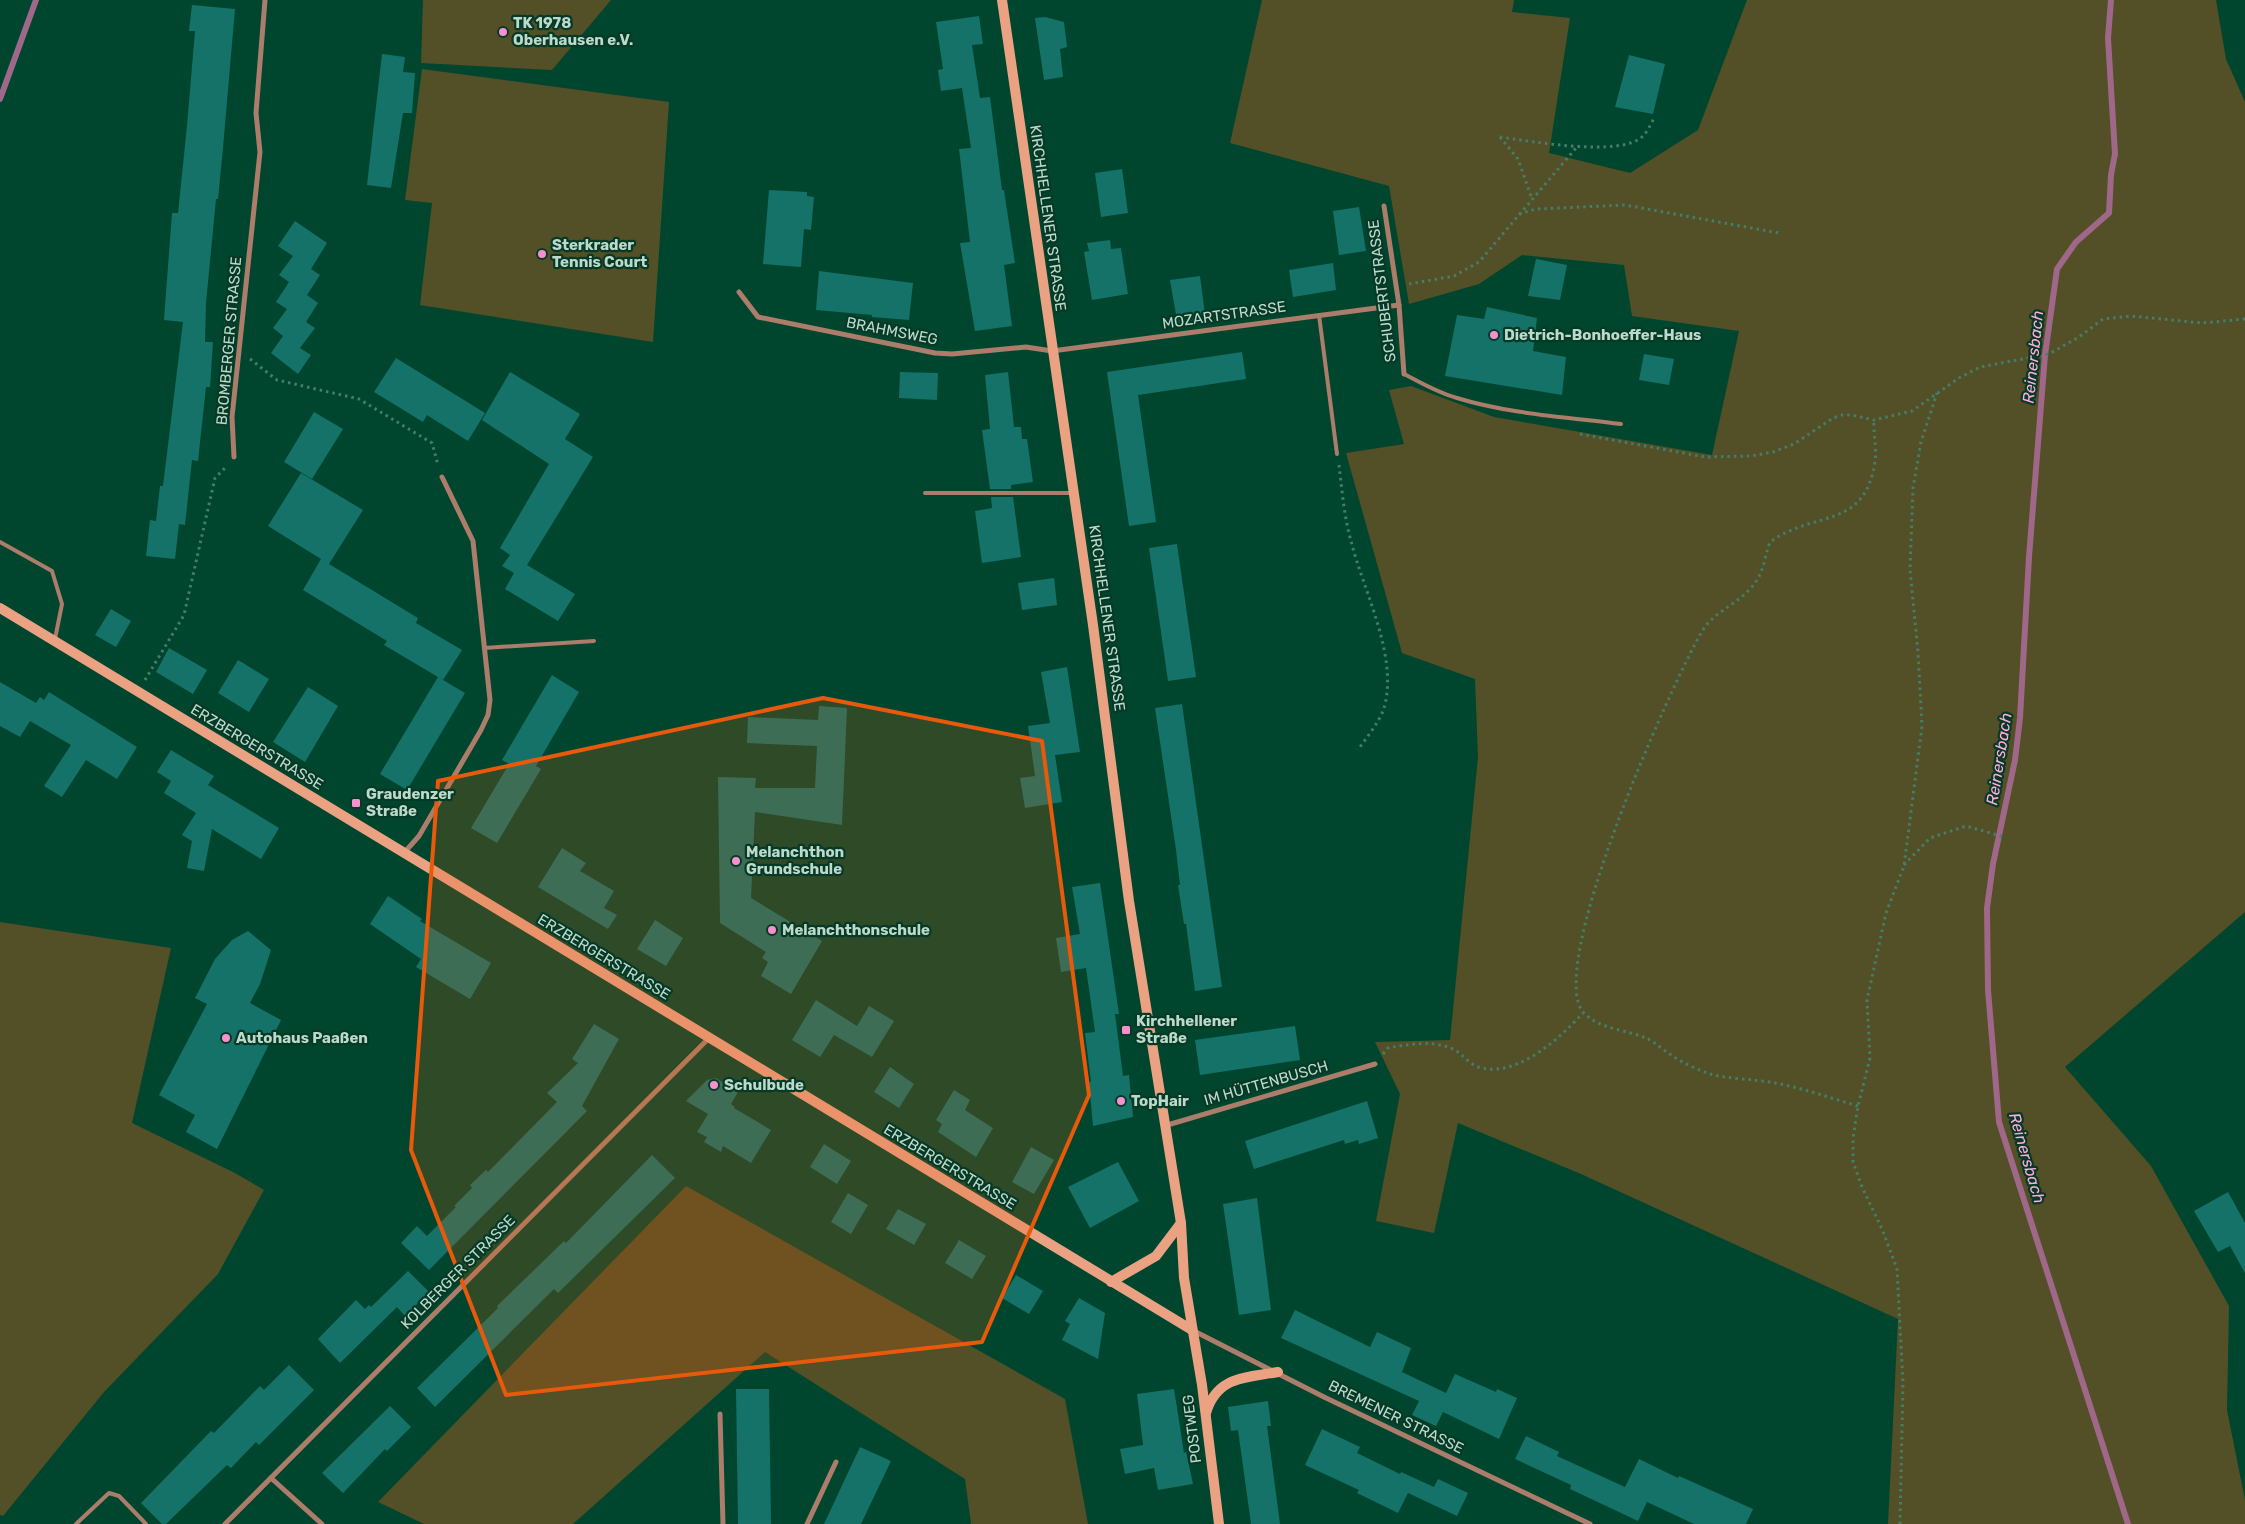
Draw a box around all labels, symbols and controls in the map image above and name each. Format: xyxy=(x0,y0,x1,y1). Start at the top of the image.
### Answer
place label: TK 1978 Oberhausen e.V. xyxy=(513,14,633,49)
marker: TK 1978 Oberhausen e.V. xyxy=(497,26,509,38)
street label: KIRCHHELLENER STRASSE xyxy=(1026,124,1070,312)
street label: SCHUBERTSTRASSE xyxy=(1364,219,1400,363)
place label: Sterkrader Tennis Court xyxy=(552,236,647,271)
marker: Sterkrader Tennis Court xyxy=(536,248,548,260)
street label: BROMBERGER STRASSE xyxy=(213,256,245,426)
street label: MOZARTSTRASSE xyxy=(1161,297,1287,333)
water label: Reinersbach xyxy=(2019,309,2047,405)
street label: BRAHMSWEG xyxy=(845,313,939,349)
place label: Dietrich-Bonhoeffer-Haus xyxy=(1504,326,1701,344)
marker: Dietrich-Bonhoeffer-Haus xyxy=(1488,329,1500,341)
street label: KIRCHHELLENER STRASSE xyxy=(1085,524,1129,712)
street label: ERZBERGERSTRASSE xyxy=(188,700,326,794)
water label: Reinersbach xyxy=(1982,711,2016,807)
place label: Graudenzer Straße xyxy=(366,785,454,820)
marker: Graudenzer Straße xyxy=(350,797,362,809)
place label: Melanchthon Grundschule xyxy=(746,843,844,878)
marker: Melanchthon Grundschule xyxy=(730,855,742,867)
street label: ERZBERGERSTRASSE xyxy=(535,910,673,1004)
place label: Melanchthonschule xyxy=(782,921,930,939)
marker: Melanchthonschule xyxy=(766,924,778,936)
place label: Kirchhellener Straße xyxy=(1136,1012,1237,1047)
marker: Kirchhellener Straße xyxy=(1120,1024,1132,1036)
place label: Autohaus Paaßen xyxy=(236,1029,368,1047)
marker: Autohaus Paaßen xyxy=(220,1032,232,1044)
street label: IM HÜTTENBUSCH xyxy=(1202,1057,1330,1109)
place label: Schulbude xyxy=(724,1076,804,1094)
marker: Schulbude xyxy=(708,1079,720,1091)
place label: TopHair xyxy=(1131,1092,1189,1110)
marker: TopHair xyxy=(1115,1095,1127,1107)
water label: Reinersbach xyxy=(2005,1110,2049,1206)
street label: ERZBERGERSTRASSE xyxy=(881,1120,1019,1214)
street label: KOLBERGER STRASSE xyxy=(397,1211,519,1333)
street label: BREMENER STRASSE xyxy=(1325,1376,1467,1458)
street label: POSTWEG xyxy=(1179,1394,1205,1464)

